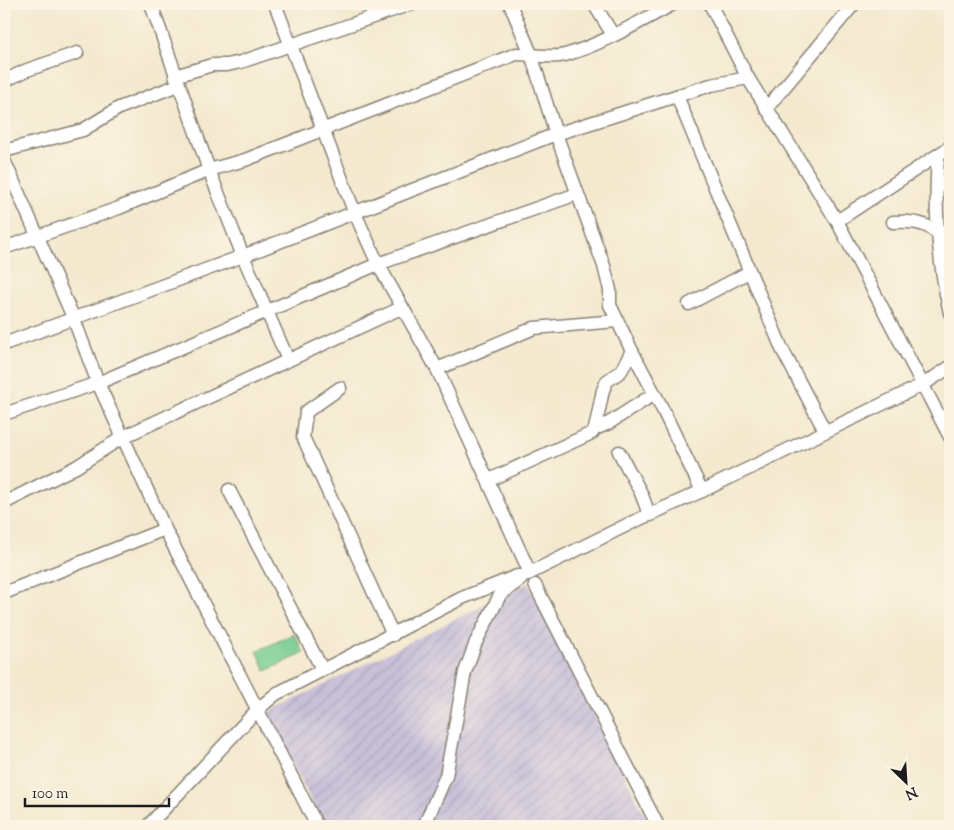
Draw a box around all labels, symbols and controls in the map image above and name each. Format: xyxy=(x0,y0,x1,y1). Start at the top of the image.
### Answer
north arrow xyxy=(882,758,932,808)
scale bar xyxy=(25,775,169,807)
text: N xyxy=(901,781,920,803)
text: 100 m xyxy=(32,784,69,805)

